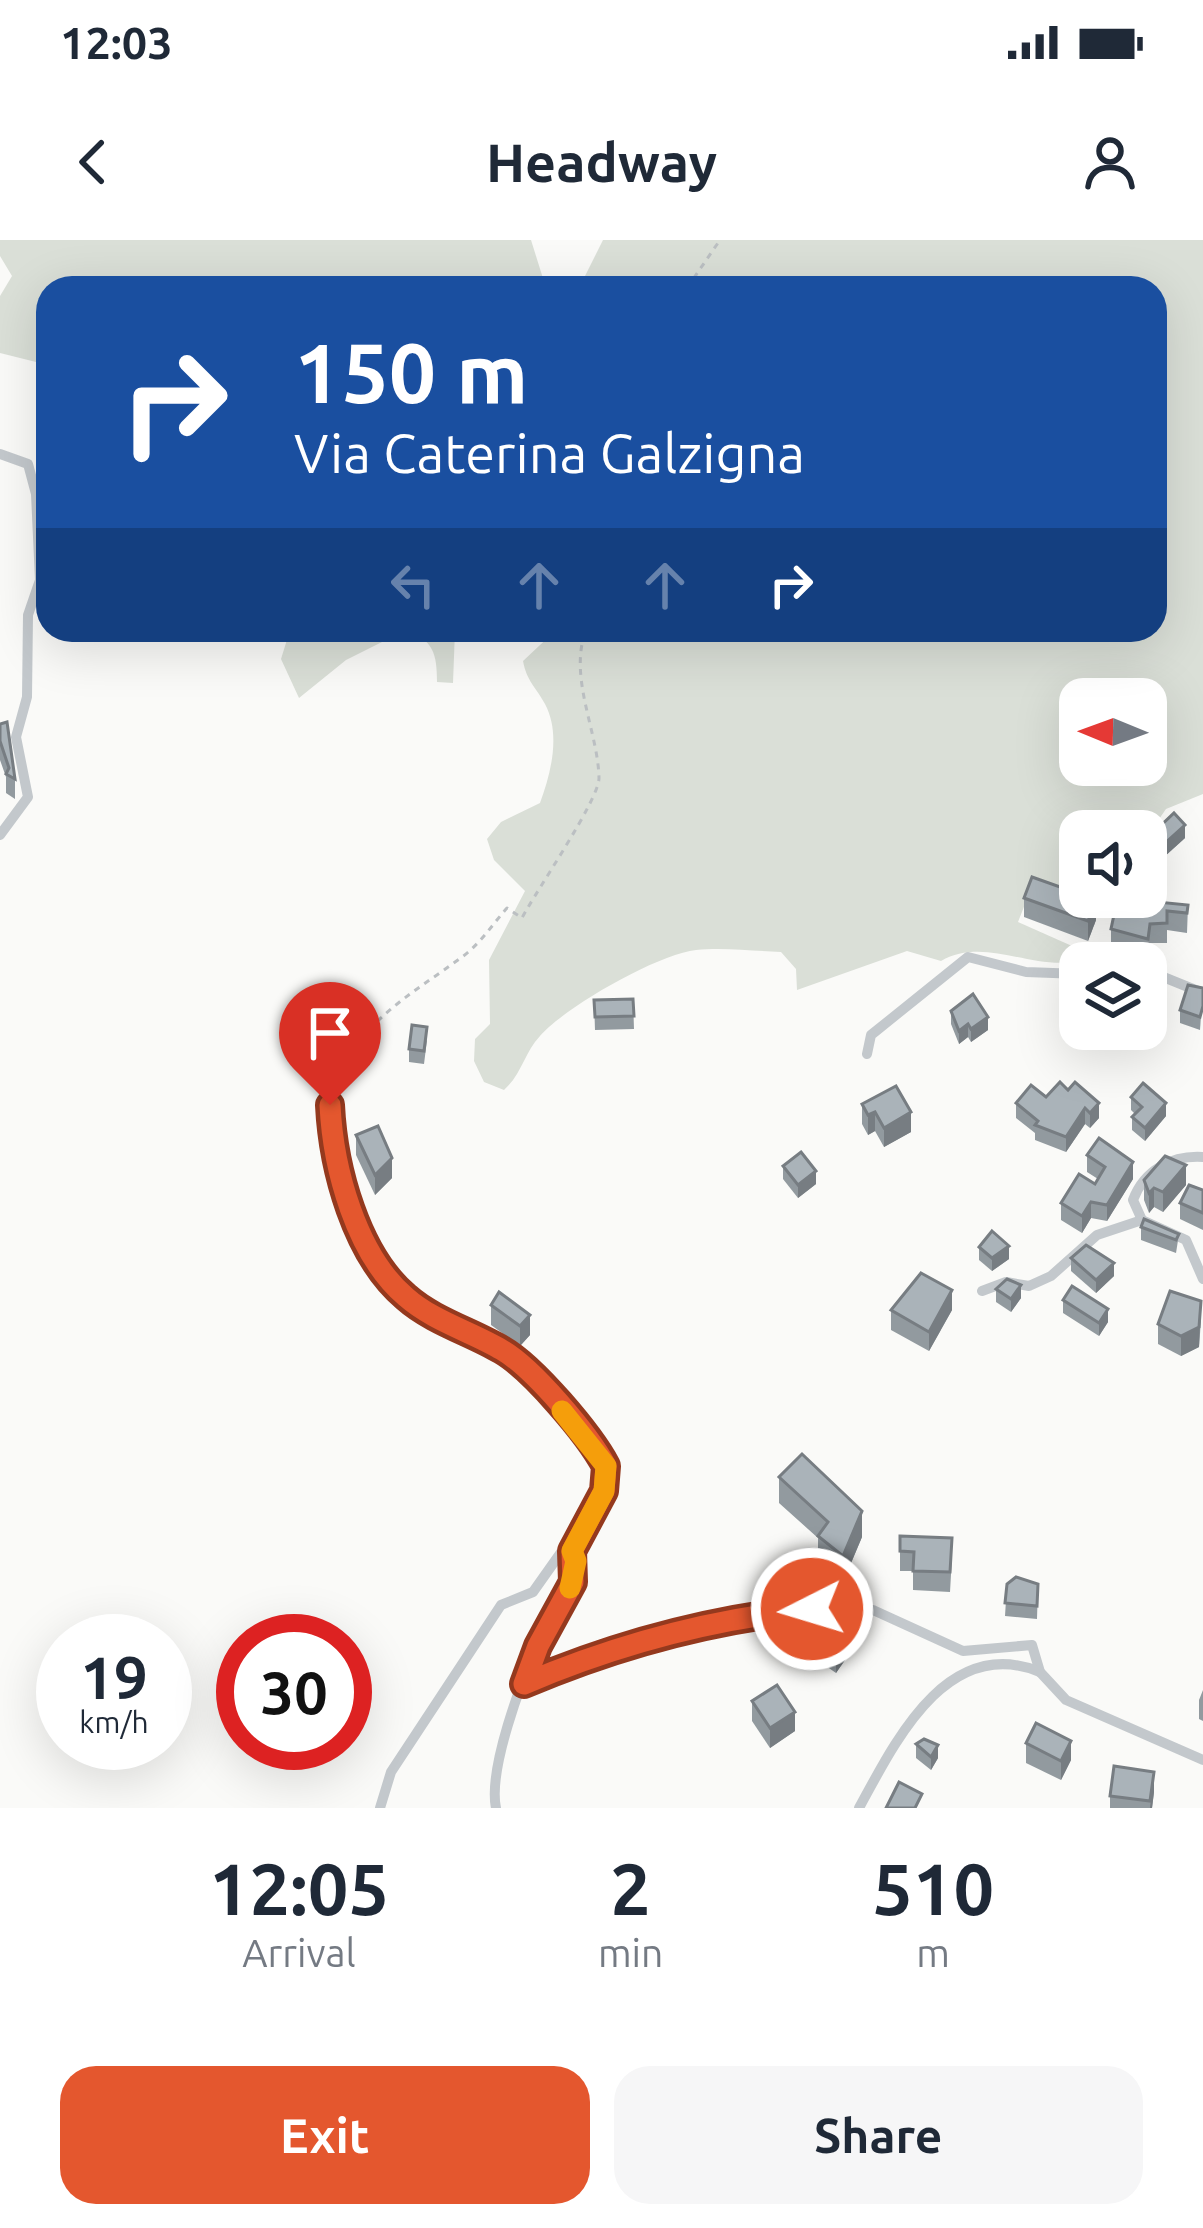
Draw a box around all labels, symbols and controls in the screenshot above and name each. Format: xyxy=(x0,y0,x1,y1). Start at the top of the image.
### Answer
text: 12:03 xyxy=(60,17,173,68)
icon: back xyxy=(60,129,126,195)
icon: person xyxy=(1077,129,1143,195)
text: Headway xyxy=(486,132,717,192)
icon: right xyxy=(96,324,252,480)
text: 150 m xyxy=(294,325,528,419)
text: Via Caterina Galzigna xyxy=(294,423,805,483)
icon: left xyxy=(380,552,446,618)
icon: ahead xyxy=(506,552,572,618)
icon: ahead xyxy=(632,552,698,618)
icon: right xyxy=(758,552,824,618)
north arrow xyxy=(1059,678,1167,786)
map controls xyxy=(1059,678,1167,1050)
button: sound xyxy=(1059,810,1167,918)
button: layers xyxy=(1059,942,1167,1050)
pin xyxy=(279,982,381,1105)
icon: arrive xyxy=(297,1000,363,1066)
position arrow xyxy=(749,1546,875,1672)
speed limit sign: 30 xyxy=(216,1614,372,1770)
text: 19 xyxy=(80,1643,148,1710)
text: km/h xyxy=(79,1705,149,1739)
text: 12:05 xyxy=(209,1848,389,1929)
text: 2 xyxy=(610,1848,651,1929)
text: 510 xyxy=(872,1848,994,1929)
text: Arrival xyxy=(242,1931,356,1974)
text: min xyxy=(598,1931,663,1974)
text: m xyxy=(916,1931,950,1974)
button: Exit xyxy=(60,2066,590,2204)
button: Share xyxy=(614,2066,1143,2204)

